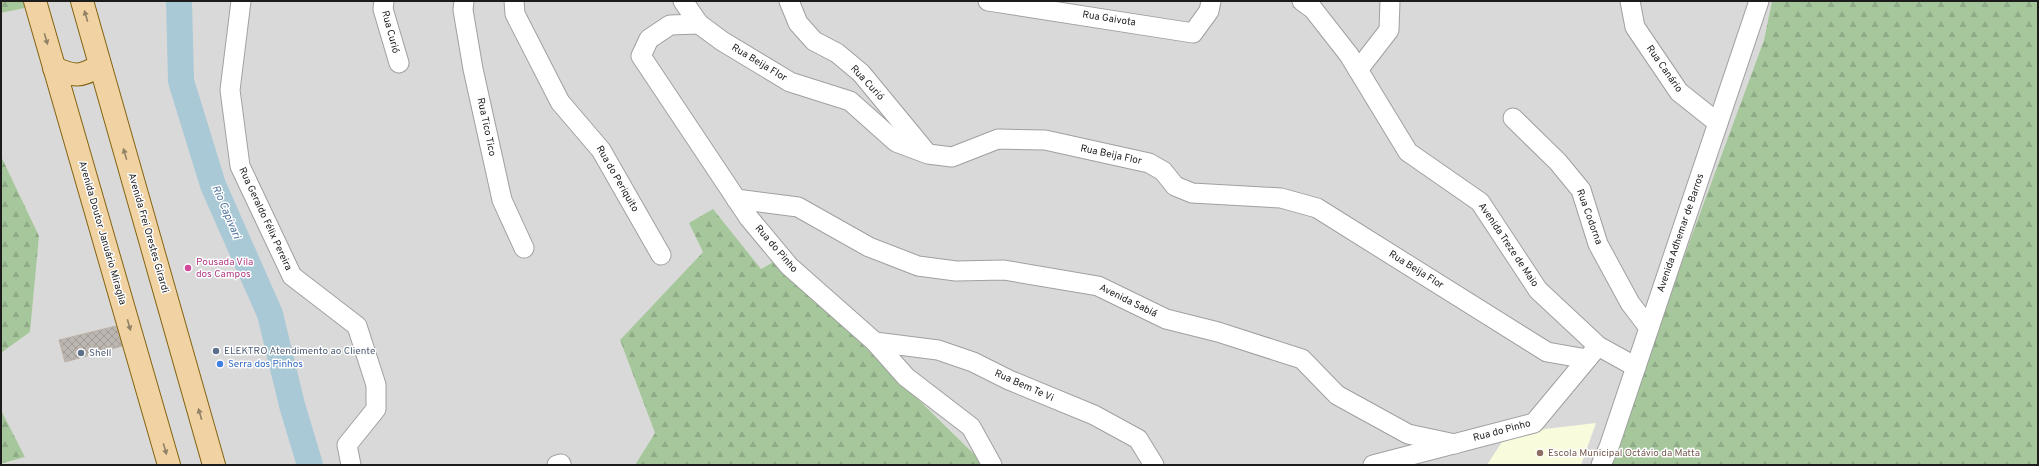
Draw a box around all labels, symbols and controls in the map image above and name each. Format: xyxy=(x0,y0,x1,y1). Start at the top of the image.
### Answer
street label: Rua Gaivota xyxy=(1081,8,1137,30)
street label: Rua Curió xyxy=(378,9,402,55)
one-way arrow xyxy=(83,10,89,22)
one-way arrow xyxy=(43,32,49,45)
street label: Rua Beija Flor xyxy=(729,41,789,85)
street label: Rua Canário xyxy=(1643,43,1685,95)
street label: Rua Curió xyxy=(847,62,887,104)
street label: Rua Tico Tico xyxy=(473,97,499,158)
street label: Rua Beija Flor xyxy=(1079,142,1143,168)
street label: Rua do Periquito xyxy=(593,143,641,215)
one-way arrow xyxy=(122,148,128,160)
street label: Avenida Doutor Januário Miraglia xyxy=(75,160,129,306)
street label: Rua Geraldo Félix Pereira xyxy=(235,165,295,273)
street label: Avenida Frei Orestes Girardi xyxy=(125,172,171,294)
street label: Avenida Adhemar de Barros xyxy=(1655,172,1708,294)
water label: Rio Capivari xyxy=(208,183,244,242)
street label: Rua Codorna xyxy=(1573,188,1605,246)
street label: Avenida Treze de Maio xyxy=(1475,200,1541,290)
street label: Rua do Pinho xyxy=(752,222,801,276)
street label: Rua Beija Flor xyxy=(1386,248,1446,292)
place label: Pousada Vila dos Campos xyxy=(196,256,253,281)
marker: Pousada Vila dos Campos xyxy=(183,263,193,273)
street label: Avenida Sabiá xyxy=(1097,281,1159,321)
one-way arrow xyxy=(126,319,132,331)
place label: ELEKTRO Atendimento ao Cliente xyxy=(224,345,375,358)
marker: ELEKTRO Atendimento ao Cliente xyxy=(211,346,221,356)
place label: Shell xyxy=(89,347,111,360)
marker: Shell xyxy=(76,348,86,358)
place label: Serra dos Pinhos xyxy=(228,358,303,371)
marker: Serra dos Pinhos xyxy=(215,359,225,369)
street label: Rua Bem Te Vi xyxy=(992,367,1056,405)
one-way arrow xyxy=(197,408,203,420)
street label: Rua do Pinho xyxy=(1472,417,1533,445)
one-way arrow xyxy=(162,444,168,456)
place label: Escola Municipal Octávio da Matta xyxy=(1548,447,1700,460)
marker: Escola Municipal Octávio da Matta xyxy=(1535,448,1545,458)

